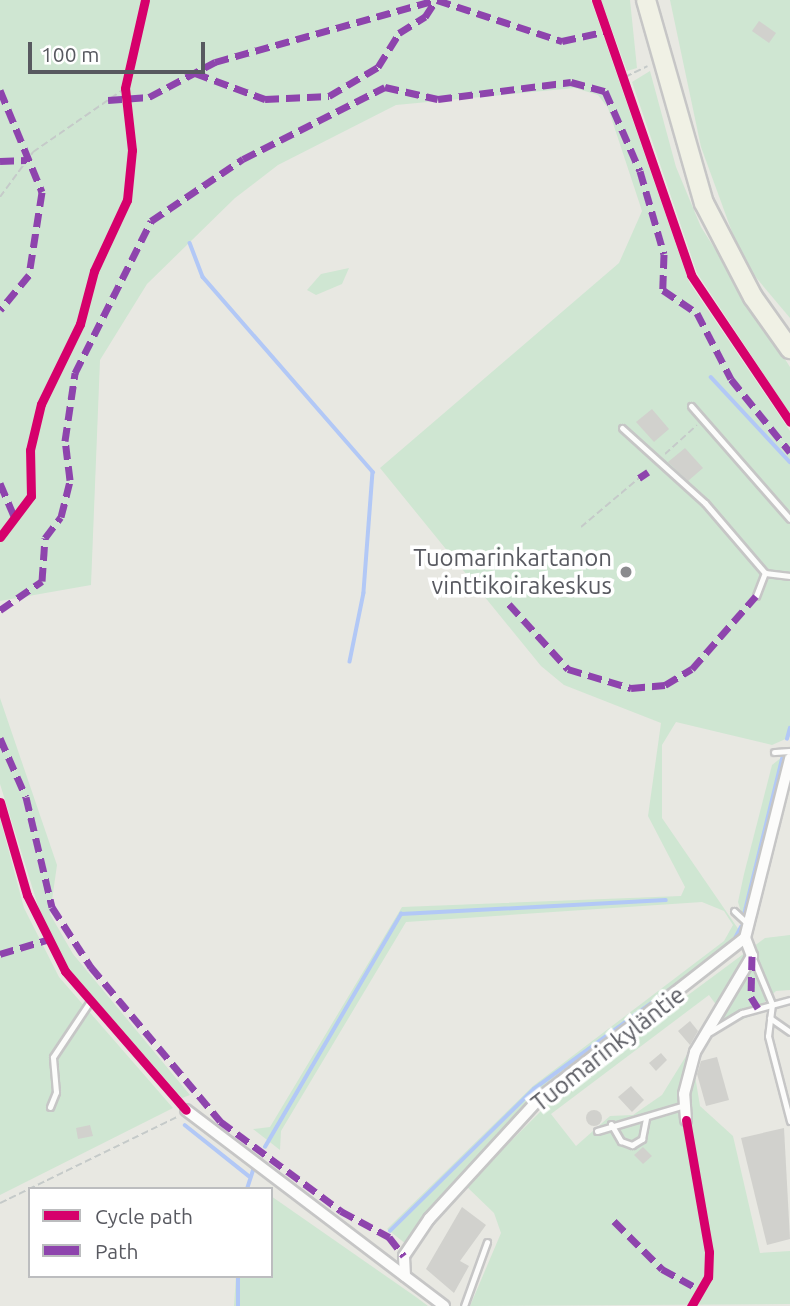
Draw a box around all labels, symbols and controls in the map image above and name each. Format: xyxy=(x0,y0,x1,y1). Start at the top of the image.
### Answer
scale bar xyxy=(32,28,208,72)
text: 100 m xyxy=(41,42,99,66)
place label: Tuomarinkartanon vinttikoirakeskus xyxy=(413,544,612,600)
marker: Tuomarinkartanon vinttikoirakeskus xyxy=(618,564,634,580)
street label: Tuomarinkyläntie xyxy=(526,980,690,1118)
legend xyxy=(28,1187,273,1278)
text: Cycle path xyxy=(95,1204,193,1228)
text: Path xyxy=(95,1239,138,1263)

